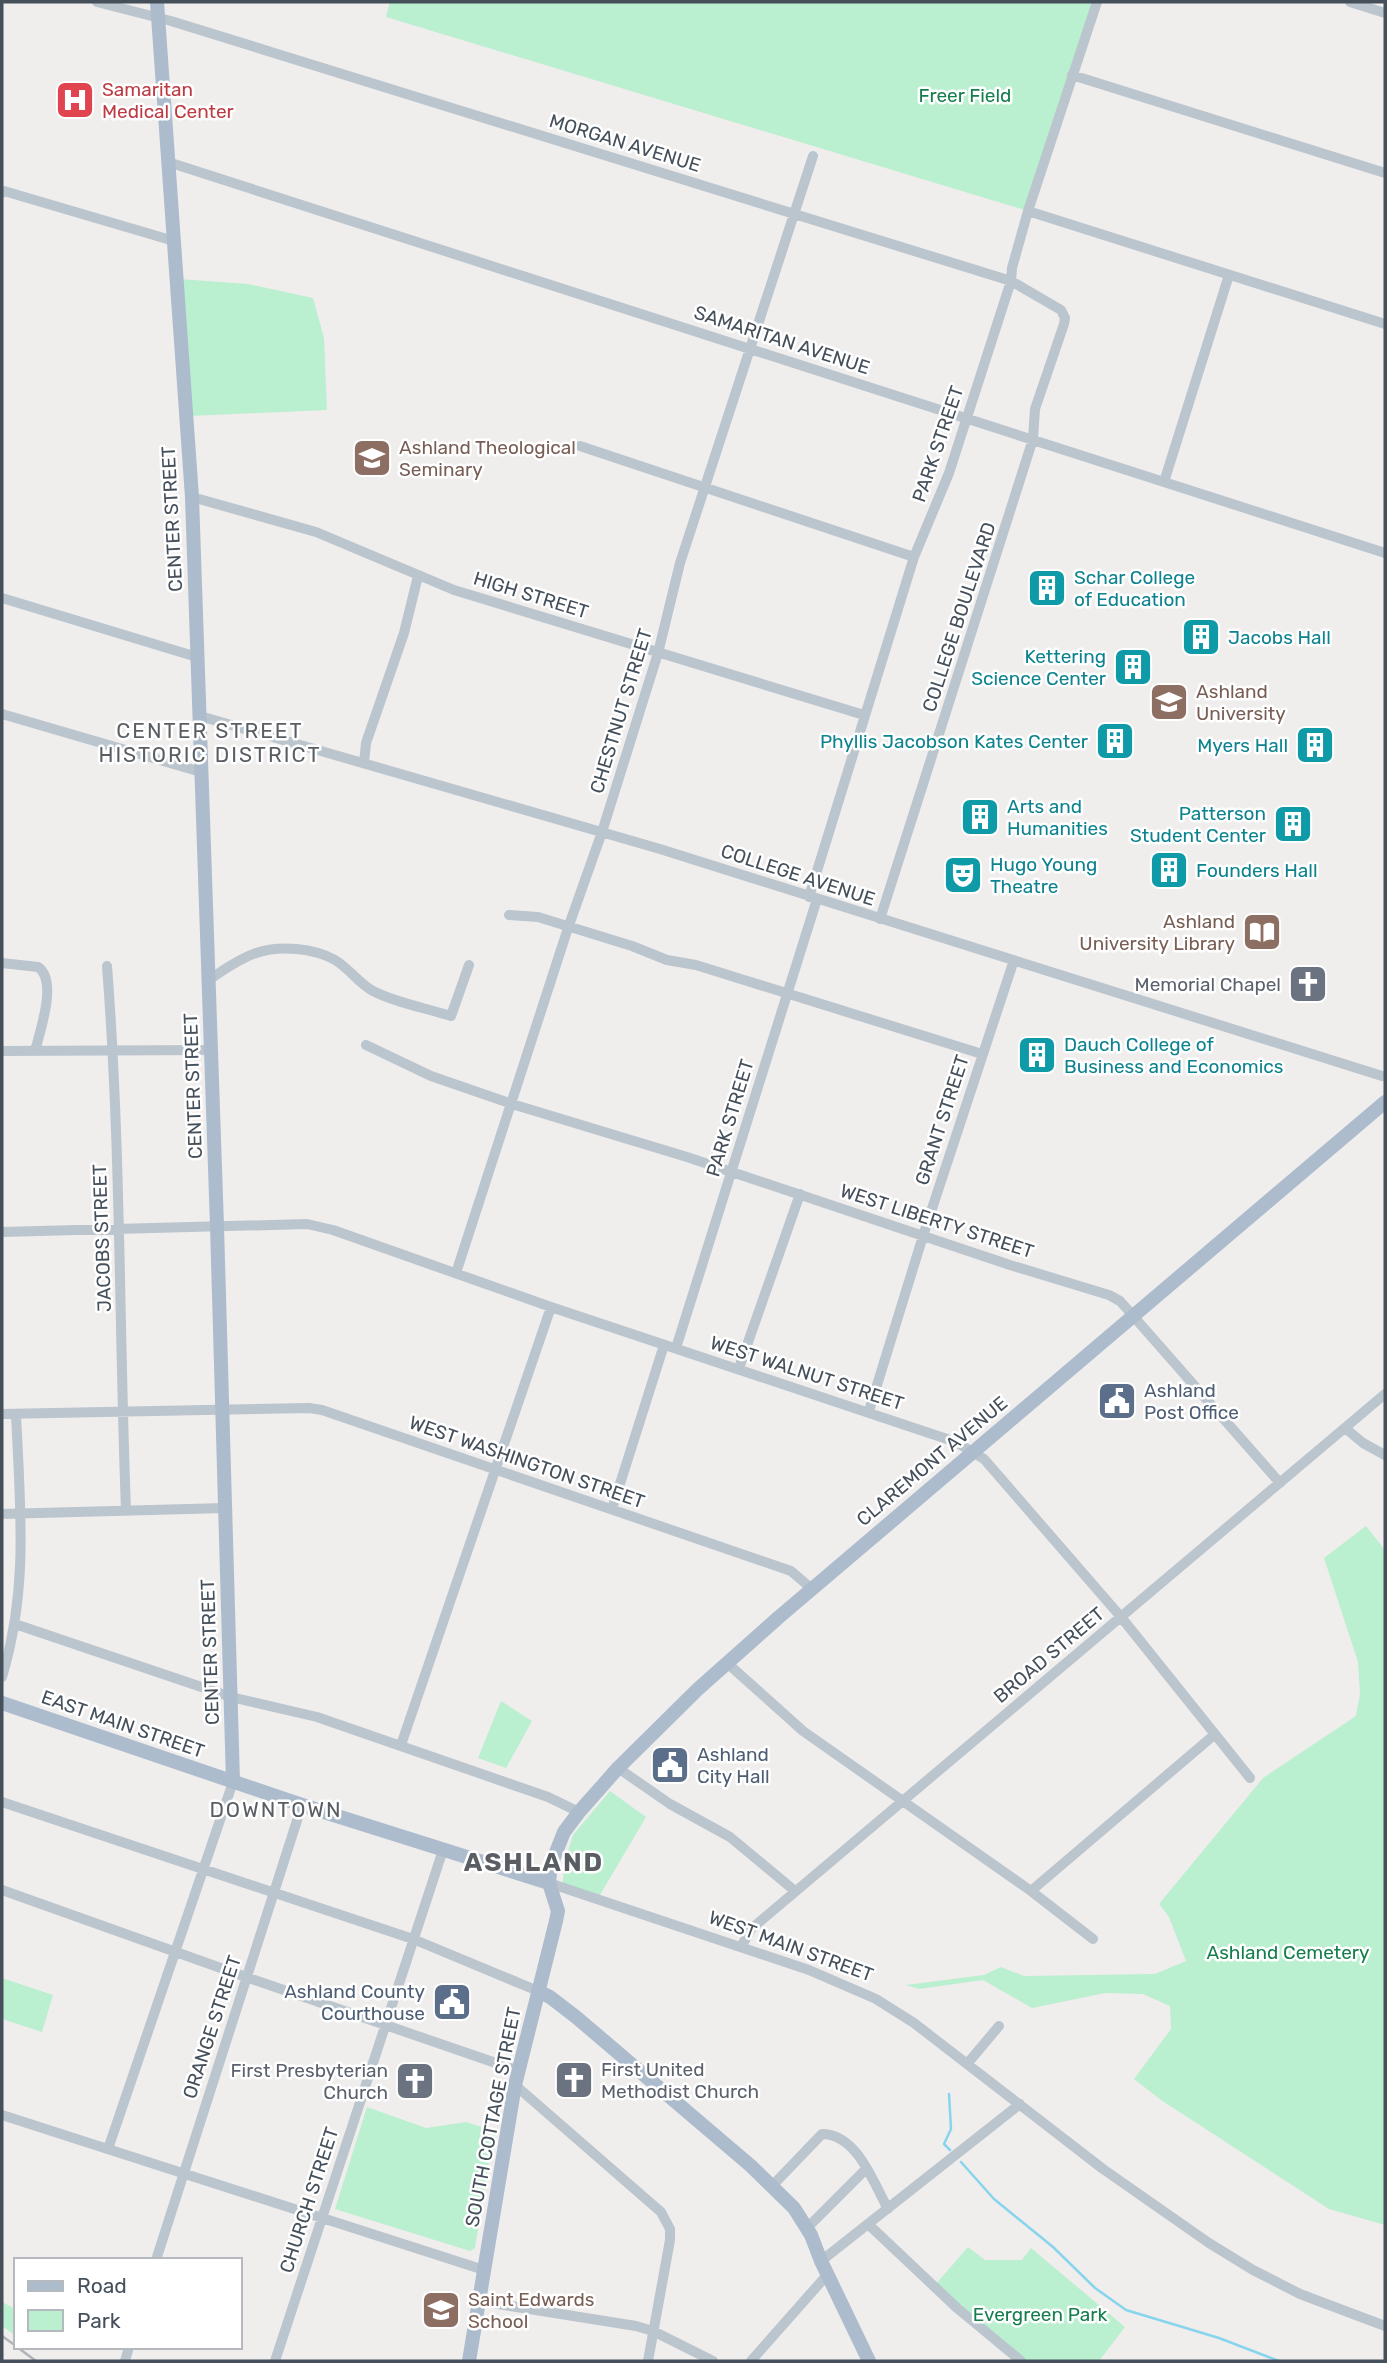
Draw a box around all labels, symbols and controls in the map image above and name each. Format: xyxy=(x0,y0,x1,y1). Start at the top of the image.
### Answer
place label: Samaritan Medical Center xyxy=(102,78,235,123)
hospital icon: Samaritan Medical Center xyxy=(54,79,96,121)
park label: Freer Field xyxy=(919,84,1011,107)
street label: MORGAN AVENUE xyxy=(547,109,703,177)
street label: SAMARITAN AVENUE xyxy=(691,301,873,379)
street label: PARK STREET xyxy=(907,383,969,505)
place label: Ashland Theological Seminary xyxy=(399,436,576,481)
school or university icon: Ashland Theological Seminary xyxy=(351,437,393,479)
street label: CENTER STREET xyxy=(157,445,187,593)
street label: COLLEGE BOULEVARD xyxy=(917,519,1001,715)
place label: Schar College of Education xyxy=(1074,566,1195,611)
street label: HIGH STREET xyxy=(471,567,591,623)
building icon: Schar College of Education xyxy=(1026,567,1068,609)
building icon: Jacobs Hall xyxy=(1180,616,1222,658)
street label: CHESTNUT STREET xyxy=(585,626,657,796)
place label: Jacobs Hall xyxy=(1228,626,1331,649)
place label: Kettering Science Center xyxy=(971,645,1107,690)
building icon: Kettering Science Center xyxy=(1112,646,1154,688)
place label: Ashland University xyxy=(1196,680,1286,725)
school or university icon: Ashland University xyxy=(1148,681,1190,723)
district label: CENTER STREET HISTORIC DISTRICT xyxy=(98,718,322,767)
building icon: Phyllis Jacobson Kates Center xyxy=(1094,720,1136,762)
building icon: Myers Hall xyxy=(1294,724,1336,766)
place label: Phyllis Jacobson Kates Center xyxy=(820,730,1089,753)
place label: Myers Hall xyxy=(1197,734,1288,757)
place label: Arts and Humanities xyxy=(1007,795,1108,840)
building icon: Arts and Humanities xyxy=(959,796,1001,838)
place label: Patterson Student Center xyxy=(1130,802,1267,847)
building icon: Patterson Student Center xyxy=(1272,803,1314,845)
street label: COLLEGE AVENUE xyxy=(718,839,878,911)
building icon: Founders Hall xyxy=(1148,849,1190,891)
place label: Hugo Young Theatre xyxy=(990,853,1097,898)
theatre icon: Hugo Young Theatre xyxy=(942,854,984,896)
place label: Founders Hall xyxy=(1196,859,1318,882)
place label: Ashland University Library xyxy=(1079,910,1235,955)
library icon: Ashland University Library xyxy=(1241,911,1283,953)
church icon: Memorial Chapel xyxy=(1287,963,1329,1005)
place label: Memorial Chapel xyxy=(1135,973,1281,996)
street label: CENTER STREET xyxy=(179,1013,207,1159)
place label: Dauch College of Business and Economics xyxy=(1064,1033,1283,1078)
building icon: Dauch College of Business and Economics xyxy=(1016,1034,1058,1076)
street label: GRANT STREET xyxy=(910,1052,974,1188)
street label: PARK STREET xyxy=(701,1056,759,1180)
street label: JACOBS STREET xyxy=(88,1164,116,1312)
street label: WEST LIBERTY STREET xyxy=(837,1179,1037,1263)
street label: WEST WALNUT STREET xyxy=(707,1331,907,1415)
place label: Ashland Post Office xyxy=(1144,1379,1239,1424)
public building icon: Ashland Post Office xyxy=(1096,1380,1138,1422)
street label: CLAREMONT AVENUE xyxy=(852,1391,1012,1531)
street label: WEST WASHINGTON STREET xyxy=(406,1411,648,1513)
street label: CENTER STREET xyxy=(196,1579,224,1725)
street label: BROAD STREET xyxy=(989,1602,1109,1708)
street label: EAST MAIN STREET xyxy=(38,1685,208,1763)
place label: Ashland City Hall xyxy=(697,1743,770,1788)
public building icon: Ashland City Hall xyxy=(649,1744,691,1786)
district label: DOWNTOWN xyxy=(209,1797,343,1822)
district label: ASHLAND xyxy=(464,1847,604,1878)
street label: WEST MAIN STREET xyxy=(706,1906,876,1986)
park label: Ashland Cemetery xyxy=(1206,1941,1370,1964)
street label: ORANGE STREET xyxy=(178,1952,246,2102)
place label: Ashland County Courthouse xyxy=(284,1980,425,2025)
public building icon: Ashland County Courthouse xyxy=(431,1981,473,2023)
street label: SOUTH COTTAGE STREET xyxy=(460,2005,526,2229)
place label: First United Methodist Church xyxy=(601,2058,759,2103)
place label: First Presbyterian Church xyxy=(230,2059,388,2104)
church icon: First United Methodist Church xyxy=(553,2059,595,2101)
church icon: First Presbyterian Church xyxy=(394,2060,436,2102)
street label: CHURCH STREET xyxy=(275,2124,343,2276)
legend xyxy=(14,2258,242,2349)
text: Road xyxy=(77,2273,127,2298)
place label: Saint Edwards School xyxy=(468,2288,595,2333)
school or university icon: Saint Edwards School xyxy=(420,2289,462,2331)
park label: Evergreen Park xyxy=(973,2303,1107,2326)
text: Park xyxy=(77,2308,121,2333)

